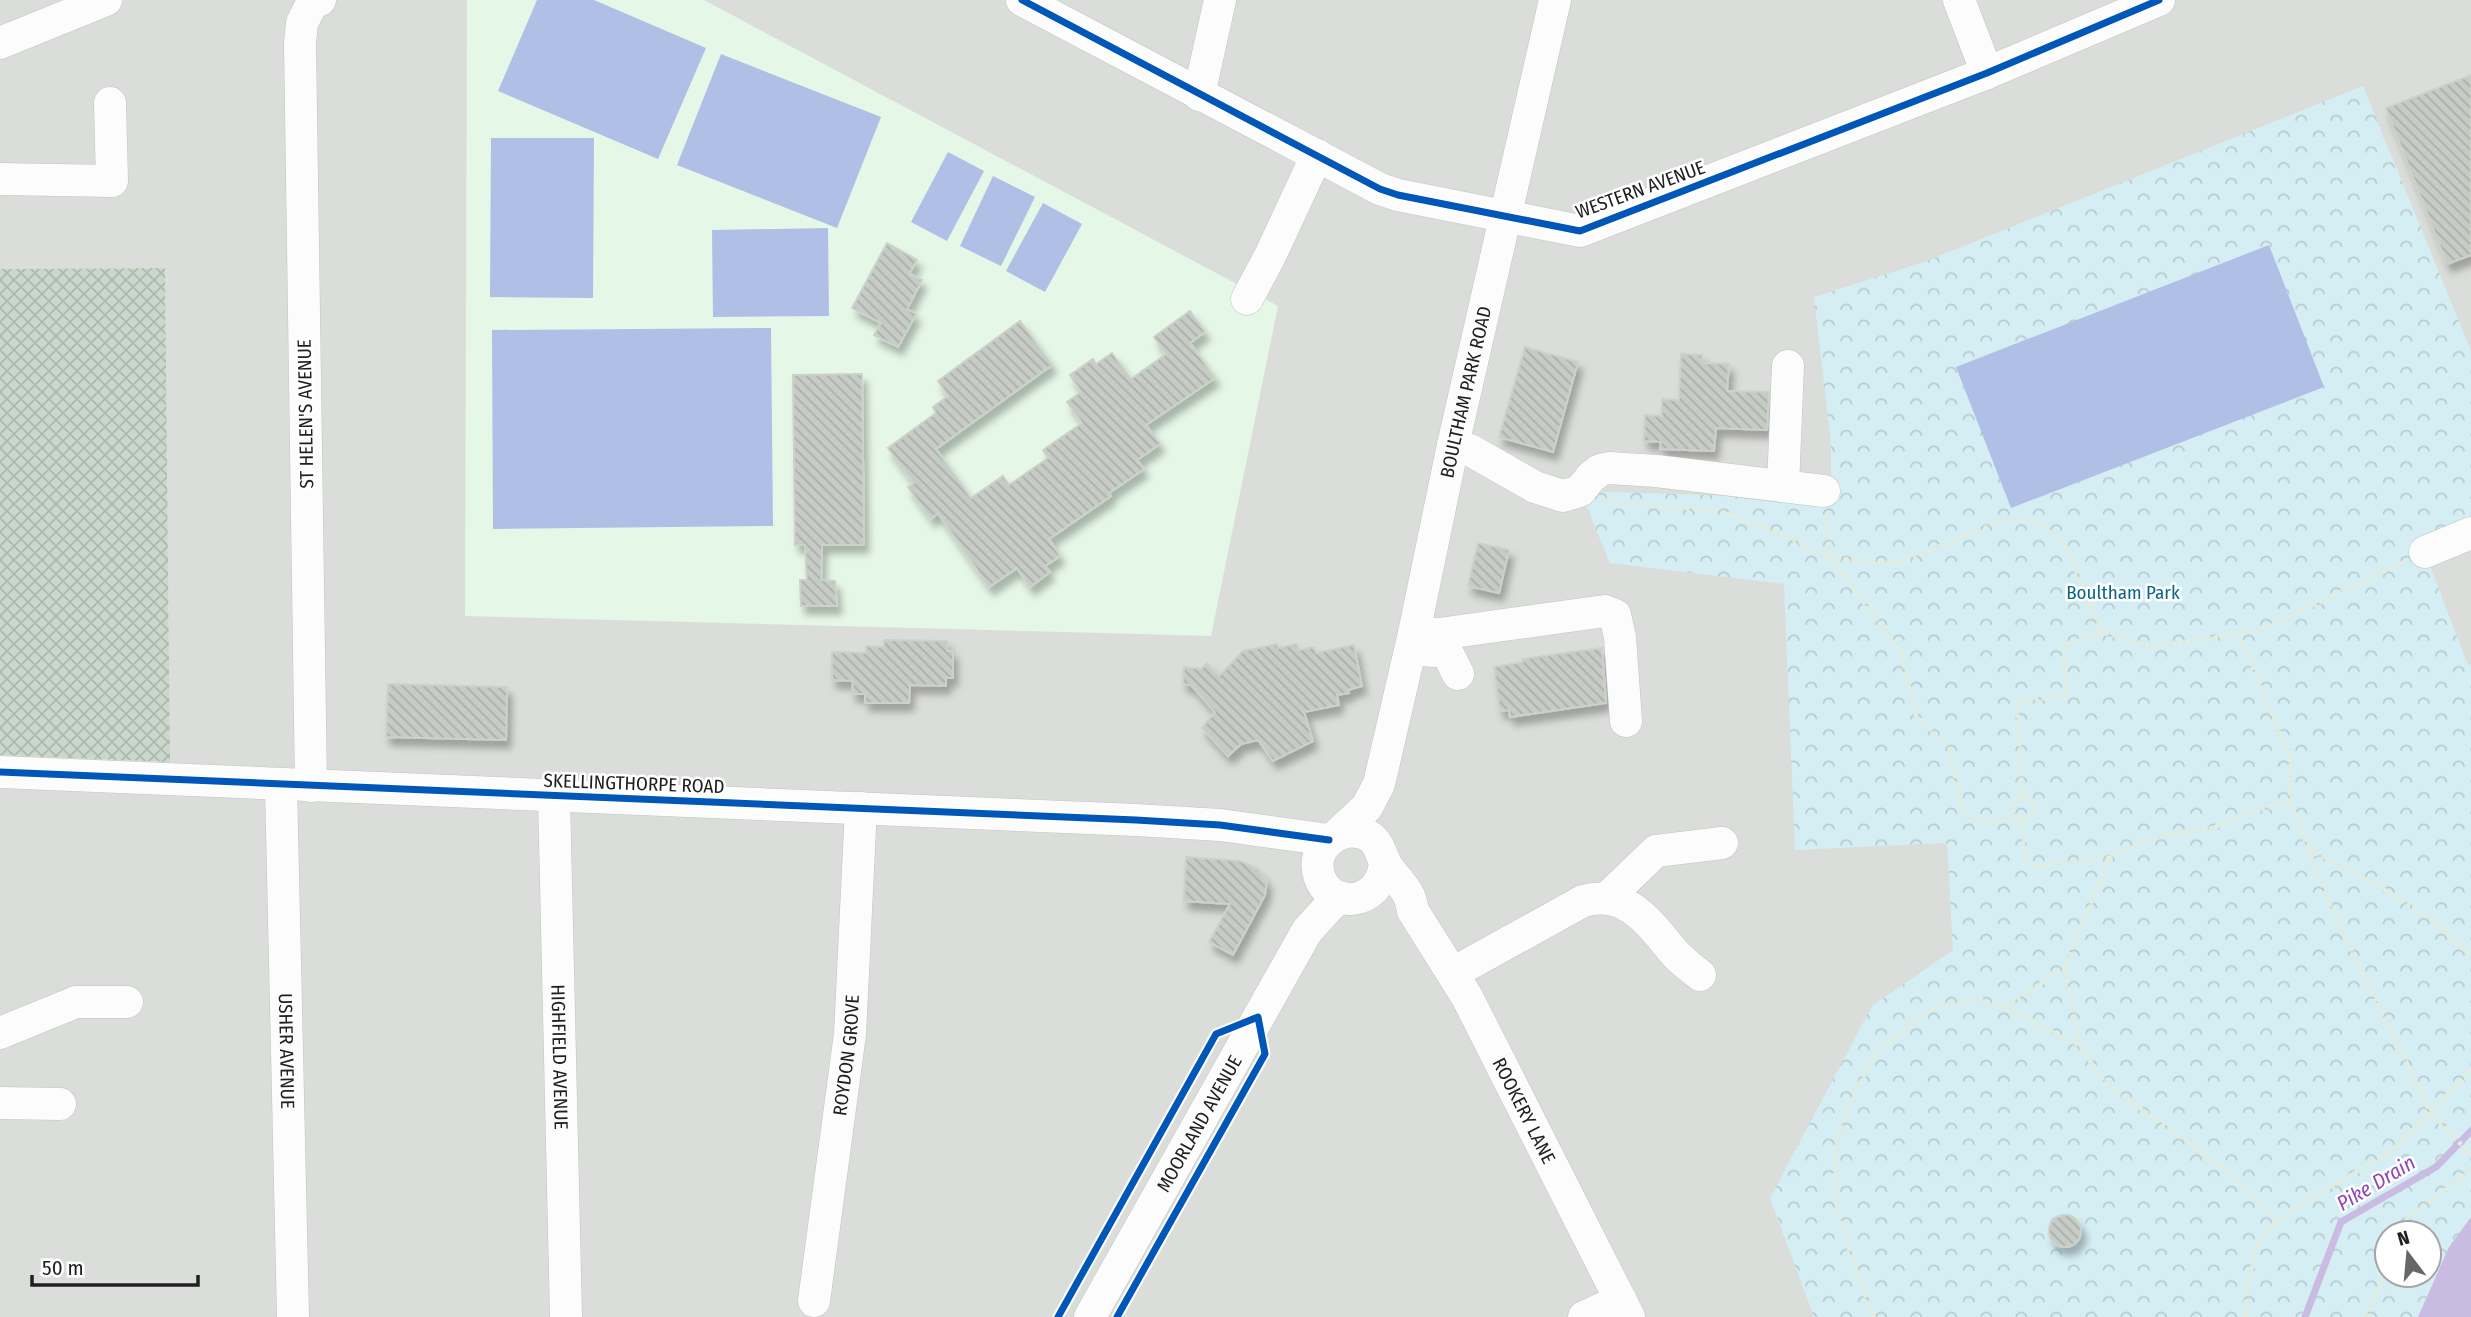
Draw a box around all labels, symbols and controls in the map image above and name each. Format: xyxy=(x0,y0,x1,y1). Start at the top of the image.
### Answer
street label: WESTERN AVENUE xyxy=(1572,155,1708,224)
street label: BOULTHAM PARK ROAD xyxy=(1435,304,1496,480)
street label: ST HELEN'S AVENUE xyxy=(293,339,318,489)
park label: Boultham Park xyxy=(2066,581,2180,604)
street label: SKELLINGTHORPE ROAD xyxy=(543,769,725,798)
street label: HIGHFIELD AVENUE xyxy=(546,984,573,1130)
street label: USHER AVENUE xyxy=(274,993,299,1109)
street label: ROYDON GROVE xyxy=(828,994,864,1117)
street label: MOORLAND AVENUE xyxy=(1152,1051,1247,1196)
street label: ROOKERY LANE xyxy=(1488,1054,1560,1168)
water label: Pike Drain xyxy=(2332,1149,2420,1217)
north arrow xyxy=(2373,1219,2443,1289)
text: N xyxy=(2395,1226,2412,1251)
scale bar xyxy=(32,1244,198,1288)
text: 50 m xyxy=(42,1255,84,1281)

